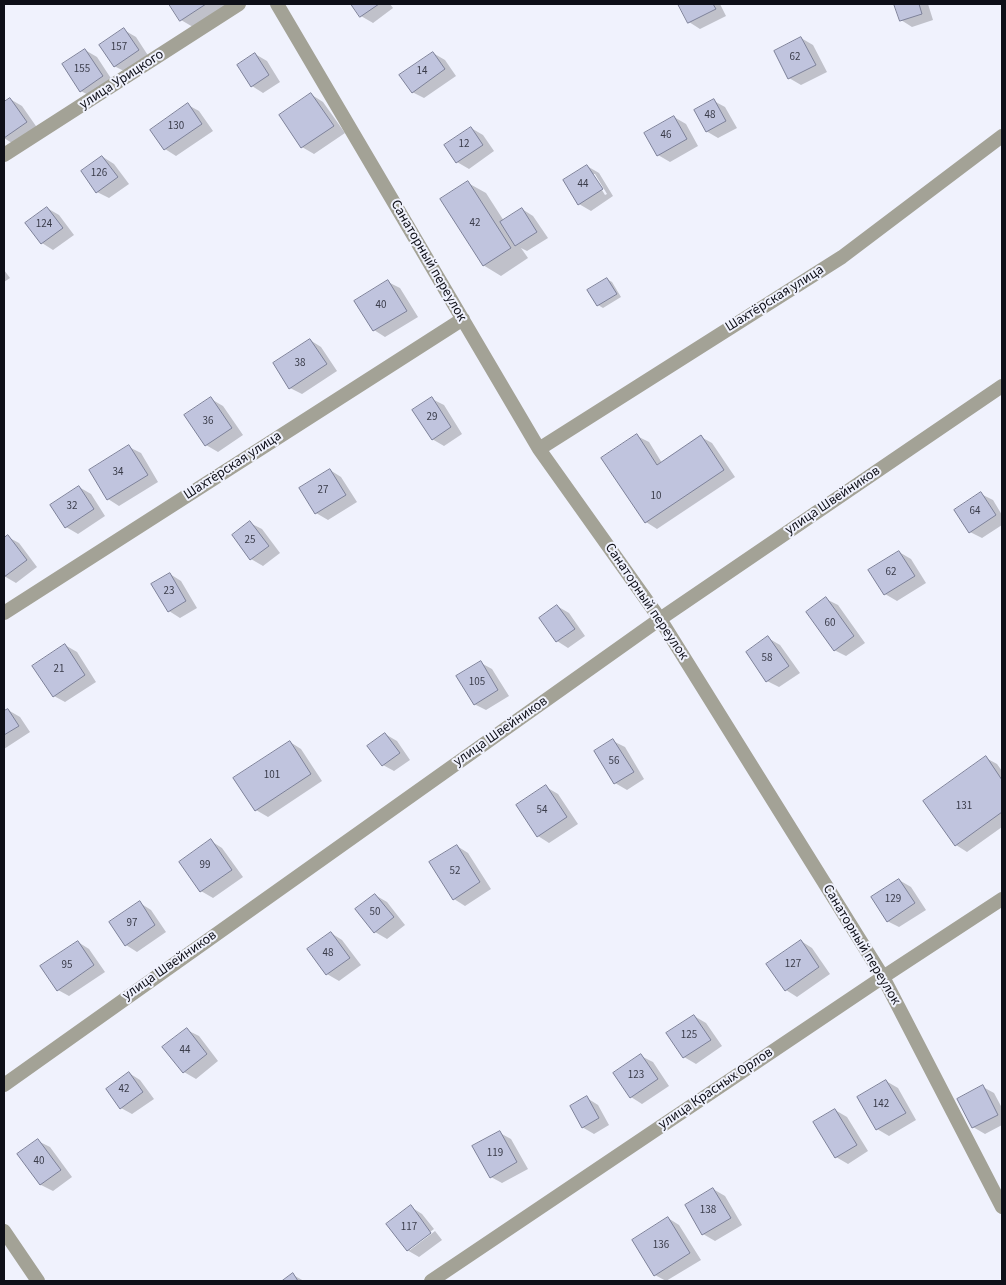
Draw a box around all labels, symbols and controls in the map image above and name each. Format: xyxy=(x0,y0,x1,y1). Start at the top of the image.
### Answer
house number: 157 xyxy=(111,41,127,55)
street label: улица Урицкого xyxy=(77,47,167,113)
house number: 62 xyxy=(790,51,800,65)
house number: 155 xyxy=(74,63,90,77)
house number: 14 xyxy=(417,65,427,79)
house number: 48 xyxy=(705,109,715,123)
house number: 130 xyxy=(168,120,184,134)
house number: 46 xyxy=(661,129,671,143)
house number: 12 xyxy=(459,138,469,152)
house number: 126 xyxy=(91,167,107,181)
house number: 44 xyxy=(578,178,588,192)
street label: Санаторный переулок xyxy=(386,197,470,325)
house number: 42 xyxy=(470,217,480,231)
house number: 124 xyxy=(36,218,52,232)
street label: Шахтёрская улица xyxy=(723,262,827,336)
house number: 40 xyxy=(376,299,386,313)
house number: 38 xyxy=(295,357,305,371)
house number: 29 xyxy=(427,411,437,425)
house number: 36 xyxy=(203,415,213,429)
street label: Шахтёрская улица xyxy=(181,428,285,504)
street label: улица Швейников xyxy=(782,463,884,539)
house number: 34 xyxy=(113,466,123,480)
house number: 27 xyxy=(318,484,328,498)
house number: 10 xyxy=(651,490,661,504)
house number: 32 xyxy=(67,500,77,514)
house number: 64 xyxy=(970,505,980,519)
house number: 25 xyxy=(245,534,255,548)
street label: Санаторный переулок xyxy=(601,540,691,664)
house number: 62 xyxy=(886,566,896,580)
house number: 23 xyxy=(164,585,174,599)
house number: 60 xyxy=(825,617,835,631)
house number: 58 xyxy=(762,652,772,666)
house number: 21 xyxy=(54,663,64,677)
house number: 105 xyxy=(469,676,485,690)
street label: улица Швейников xyxy=(451,693,551,771)
house number: 56 xyxy=(609,755,619,769)
house number: 101 xyxy=(264,769,280,783)
house number: 131 xyxy=(956,800,972,814)
house number: 54 xyxy=(537,804,547,818)
house number: 99 xyxy=(200,859,210,873)
house number: 52 xyxy=(450,865,460,879)
street label: Санаторный переулок xyxy=(818,882,904,1008)
house number: 129 xyxy=(885,893,901,907)
house number: 50 xyxy=(370,906,380,920)
house number: 97 xyxy=(127,917,137,931)
street label: улица Швейников xyxy=(120,927,220,1005)
house number: 48 xyxy=(323,947,333,961)
house number: 127 xyxy=(785,958,801,972)
house number: 95 xyxy=(62,959,72,973)
house number: 125 xyxy=(681,1029,697,1043)
house number: 44 xyxy=(180,1044,190,1058)
street label: улица Красных Орлов xyxy=(656,1045,776,1133)
house number: 123 xyxy=(628,1069,644,1083)
house number: 42 xyxy=(119,1083,129,1097)
house number: 142 xyxy=(873,1098,889,1112)
house number: 119 xyxy=(487,1147,503,1161)
house number: 40 xyxy=(34,1155,44,1169)
house number: 138 xyxy=(700,1204,716,1218)
house number: 117 xyxy=(401,1221,417,1235)
house number: 136 xyxy=(653,1239,669,1253)

